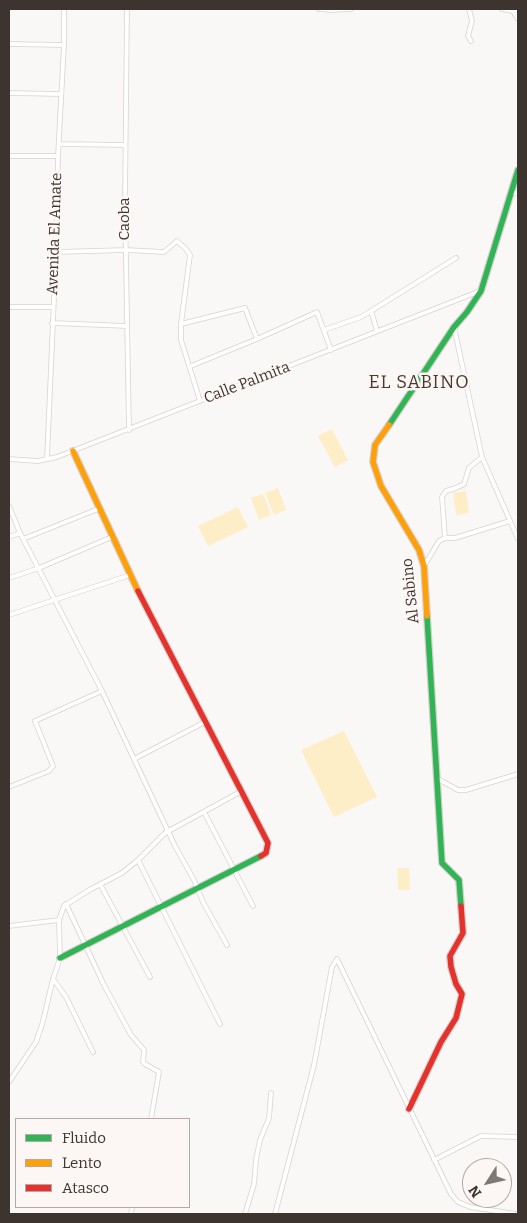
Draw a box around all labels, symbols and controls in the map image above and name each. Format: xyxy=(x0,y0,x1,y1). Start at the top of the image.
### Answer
street label: Avenida El Amate xyxy=(44,172,66,296)
street label: Caoba xyxy=(116,197,134,241)
street label: Calle Palmita xyxy=(201,358,293,408)
district label: EL SABINO xyxy=(367,372,471,394)
street label: Al Sabino xyxy=(399,557,423,625)
legend xyxy=(15,1118,190,1208)
text: Fluido xyxy=(62,1129,106,1147)
text: Lento xyxy=(62,1154,102,1172)
north arrow xyxy=(462,1158,512,1208)
text: Atasco xyxy=(62,1179,109,1197)
text: N xyxy=(465,1182,485,1201)

